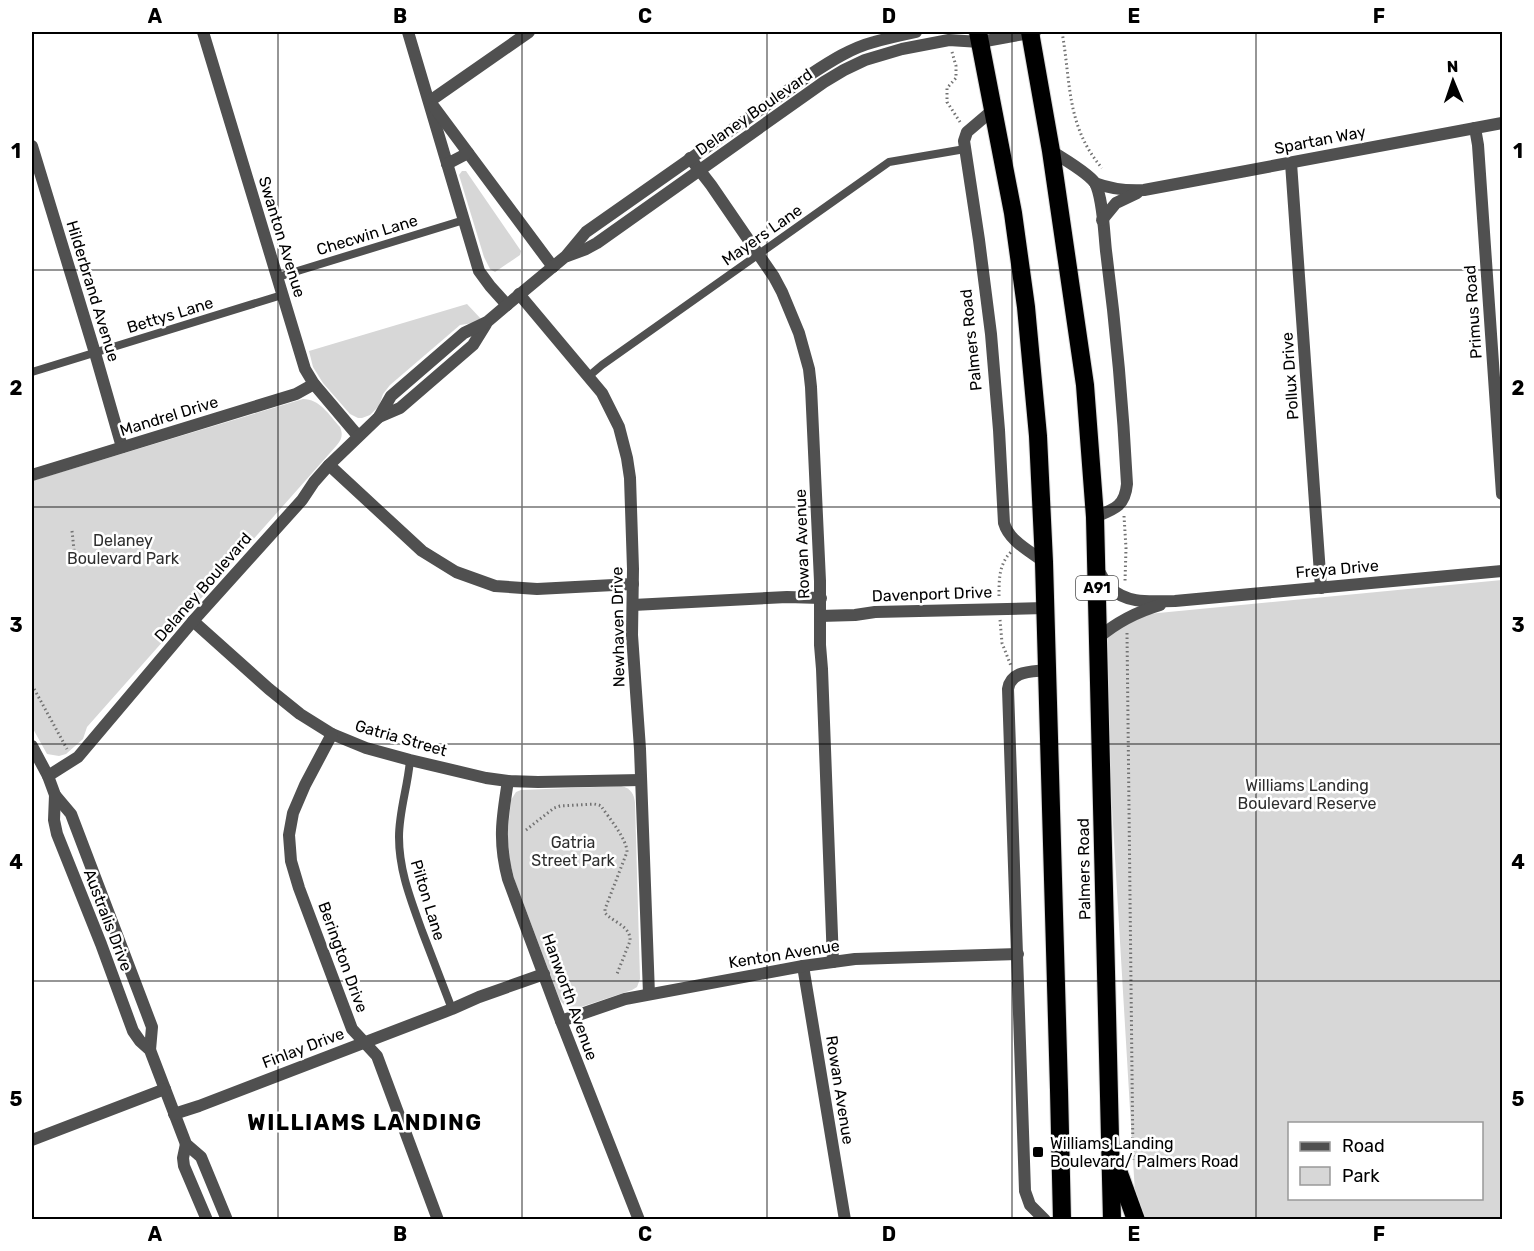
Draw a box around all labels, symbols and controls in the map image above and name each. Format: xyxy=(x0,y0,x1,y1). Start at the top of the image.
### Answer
text: A xyxy=(148,4,163,28)
text: B xyxy=(393,4,407,28)
text: C xyxy=(638,4,652,28)
text: D xyxy=(882,4,896,28)
text: E xyxy=(1128,4,1140,28)
text: F xyxy=(1373,4,1385,28)
north arrow xyxy=(1423,51,1483,111)
text: N xyxy=(1446,57,1459,76)
street label: Delaney Boulevard xyxy=(692,65,816,159)
street label: Spartan Way xyxy=(1273,122,1368,158)
text: 1 xyxy=(11,139,21,163)
text: 1 xyxy=(1513,139,1523,163)
street label: Swanton Avenue xyxy=(255,174,309,300)
street label: Mayers Lane xyxy=(718,200,806,270)
street label: Checwin Lane xyxy=(314,211,420,259)
street label: Hilderbrand Avenue xyxy=(62,218,124,364)
street label: Primus Road xyxy=(1460,264,1486,360)
street label: Palmers Road xyxy=(956,288,986,392)
street label: Bettys Lane xyxy=(125,293,215,337)
street label: Pollux Drive xyxy=(1277,332,1303,420)
text: 2 xyxy=(10,376,23,400)
text: 2 xyxy=(1512,376,1525,400)
street label: Mandrel Drive xyxy=(117,392,221,440)
street label: Rowan Avenue xyxy=(791,489,813,599)
street label: Delaney Boulevard xyxy=(150,529,256,645)
park label: Delaney Boulevard Park xyxy=(67,531,180,568)
street label: Freya Drive xyxy=(1295,556,1379,582)
street label: Newhaven Drive xyxy=(607,566,629,688)
road number: A91 xyxy=(1076,576,1118,600)
street label: Davenport Drive xyxy=(872,582,993,606)
text: 3 xyxy=(9,613,23,637)
text: 3 xyxy=(1511,613,1525,637)
street label: Gatria Street xyxy=(353,716,449,760)
park label: Williams Landing Boulevard Reserve xyxy=(1238,776,1376,813)
street label: Palmers Road xyxy=(1074,818,1094,920)
park label: Gatria Street Park xyxy=(531,833,615,870)
text: 4 xyxy=(9,850,23,874)
text: 4 xyxy=(1511,850,1525,874)
street label: Pilton Lane xyxy=(407,857,449,943)
street label: Australis Drive xyxy=(80,866,136,974)
street label: Berington Drive xyxy=(314,899,372,1015)
street label: Hanworth Avenue xyxy=(538,931,602,1063)
street label: Kenton Avenue xyxy=(727,936,841,972)
street label: Finlay Drive xyxy=(259,1024,347,1072)
street label: Rowan Avenue xyxy=(822,1034,858,1146)
text: 5 xyxy=(10,1087,23,1111)
text: 5 xyxy=(1512,1087,1525,1111)
district label: WILLIAMS LANDING xyxy=(247,1109,483,1136)
legend xyxy=(1288,1122,1483,1200)
place label: Williams Landing Boulevard/ Palmers Road xyxy=(1050,1134,1239,1171)
text: Road xyxy=(1342,1135,1385,1157)
marker: Williams Landing Boulevard/ Palmers Road xyxy=(1031,1145,1045,1159)
text: Park xyxy=(1342,1165,1380,1187)
text: A xyxy=(148,1222,163,1246)
text: B xyxy=(393,1222,407,1246)
text: C xyxy=(638,1222,652,1246)
text: D xyxy=(882,1222,896,1246)
text: E xyxy=(1128,1222,1140,1246)
text: F xyxy=(1373,1222,1385,1246)

